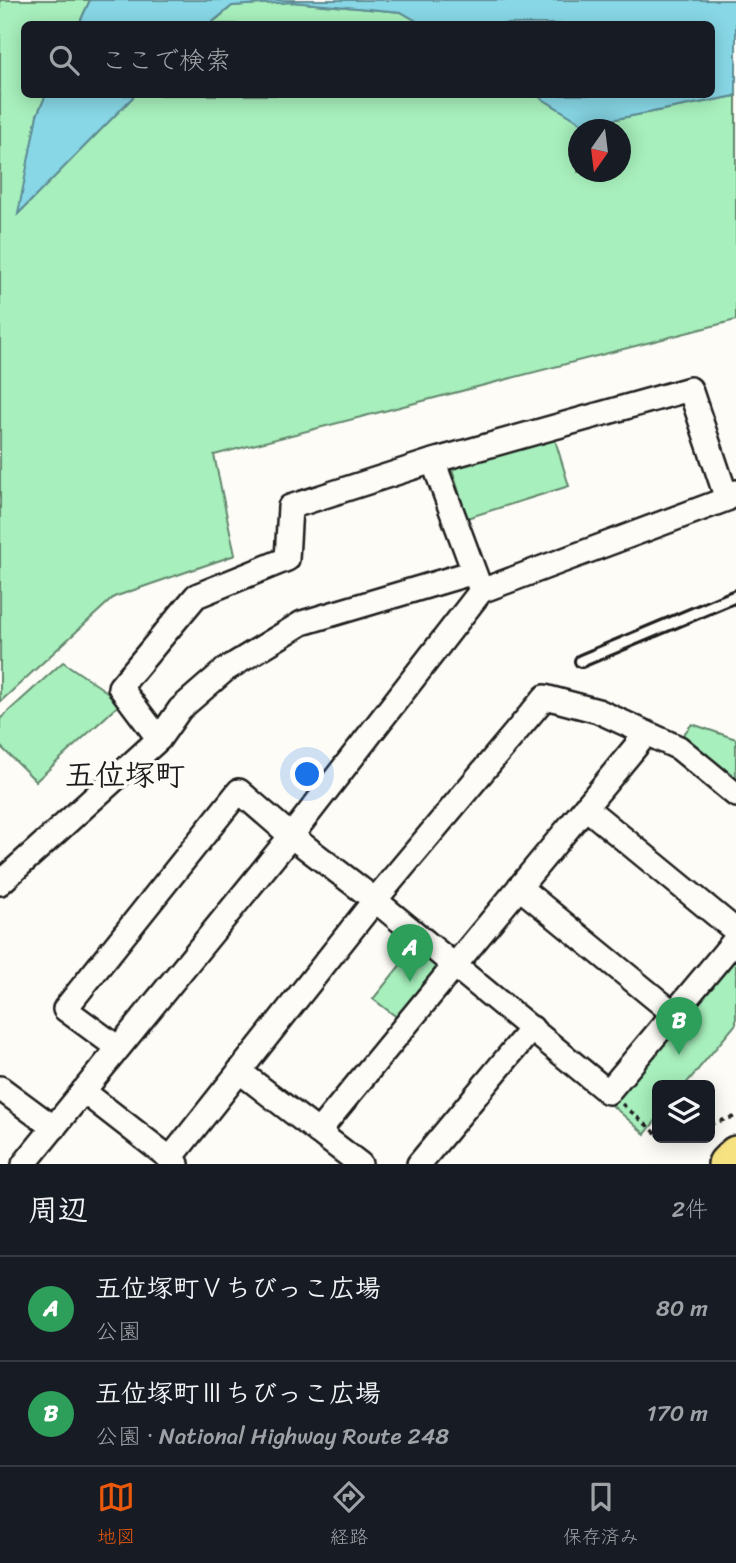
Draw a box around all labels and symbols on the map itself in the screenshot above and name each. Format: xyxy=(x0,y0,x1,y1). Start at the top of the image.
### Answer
north arrow xyxy=(568,119,631,182)
district label: 五位塚町 xyxy=(65,748,185,802)
your location xyxy=(290,757,324,791)
pin: A xyxy=(387,924,433,982)
pin: B xyxy=(656,997,702,1055)

